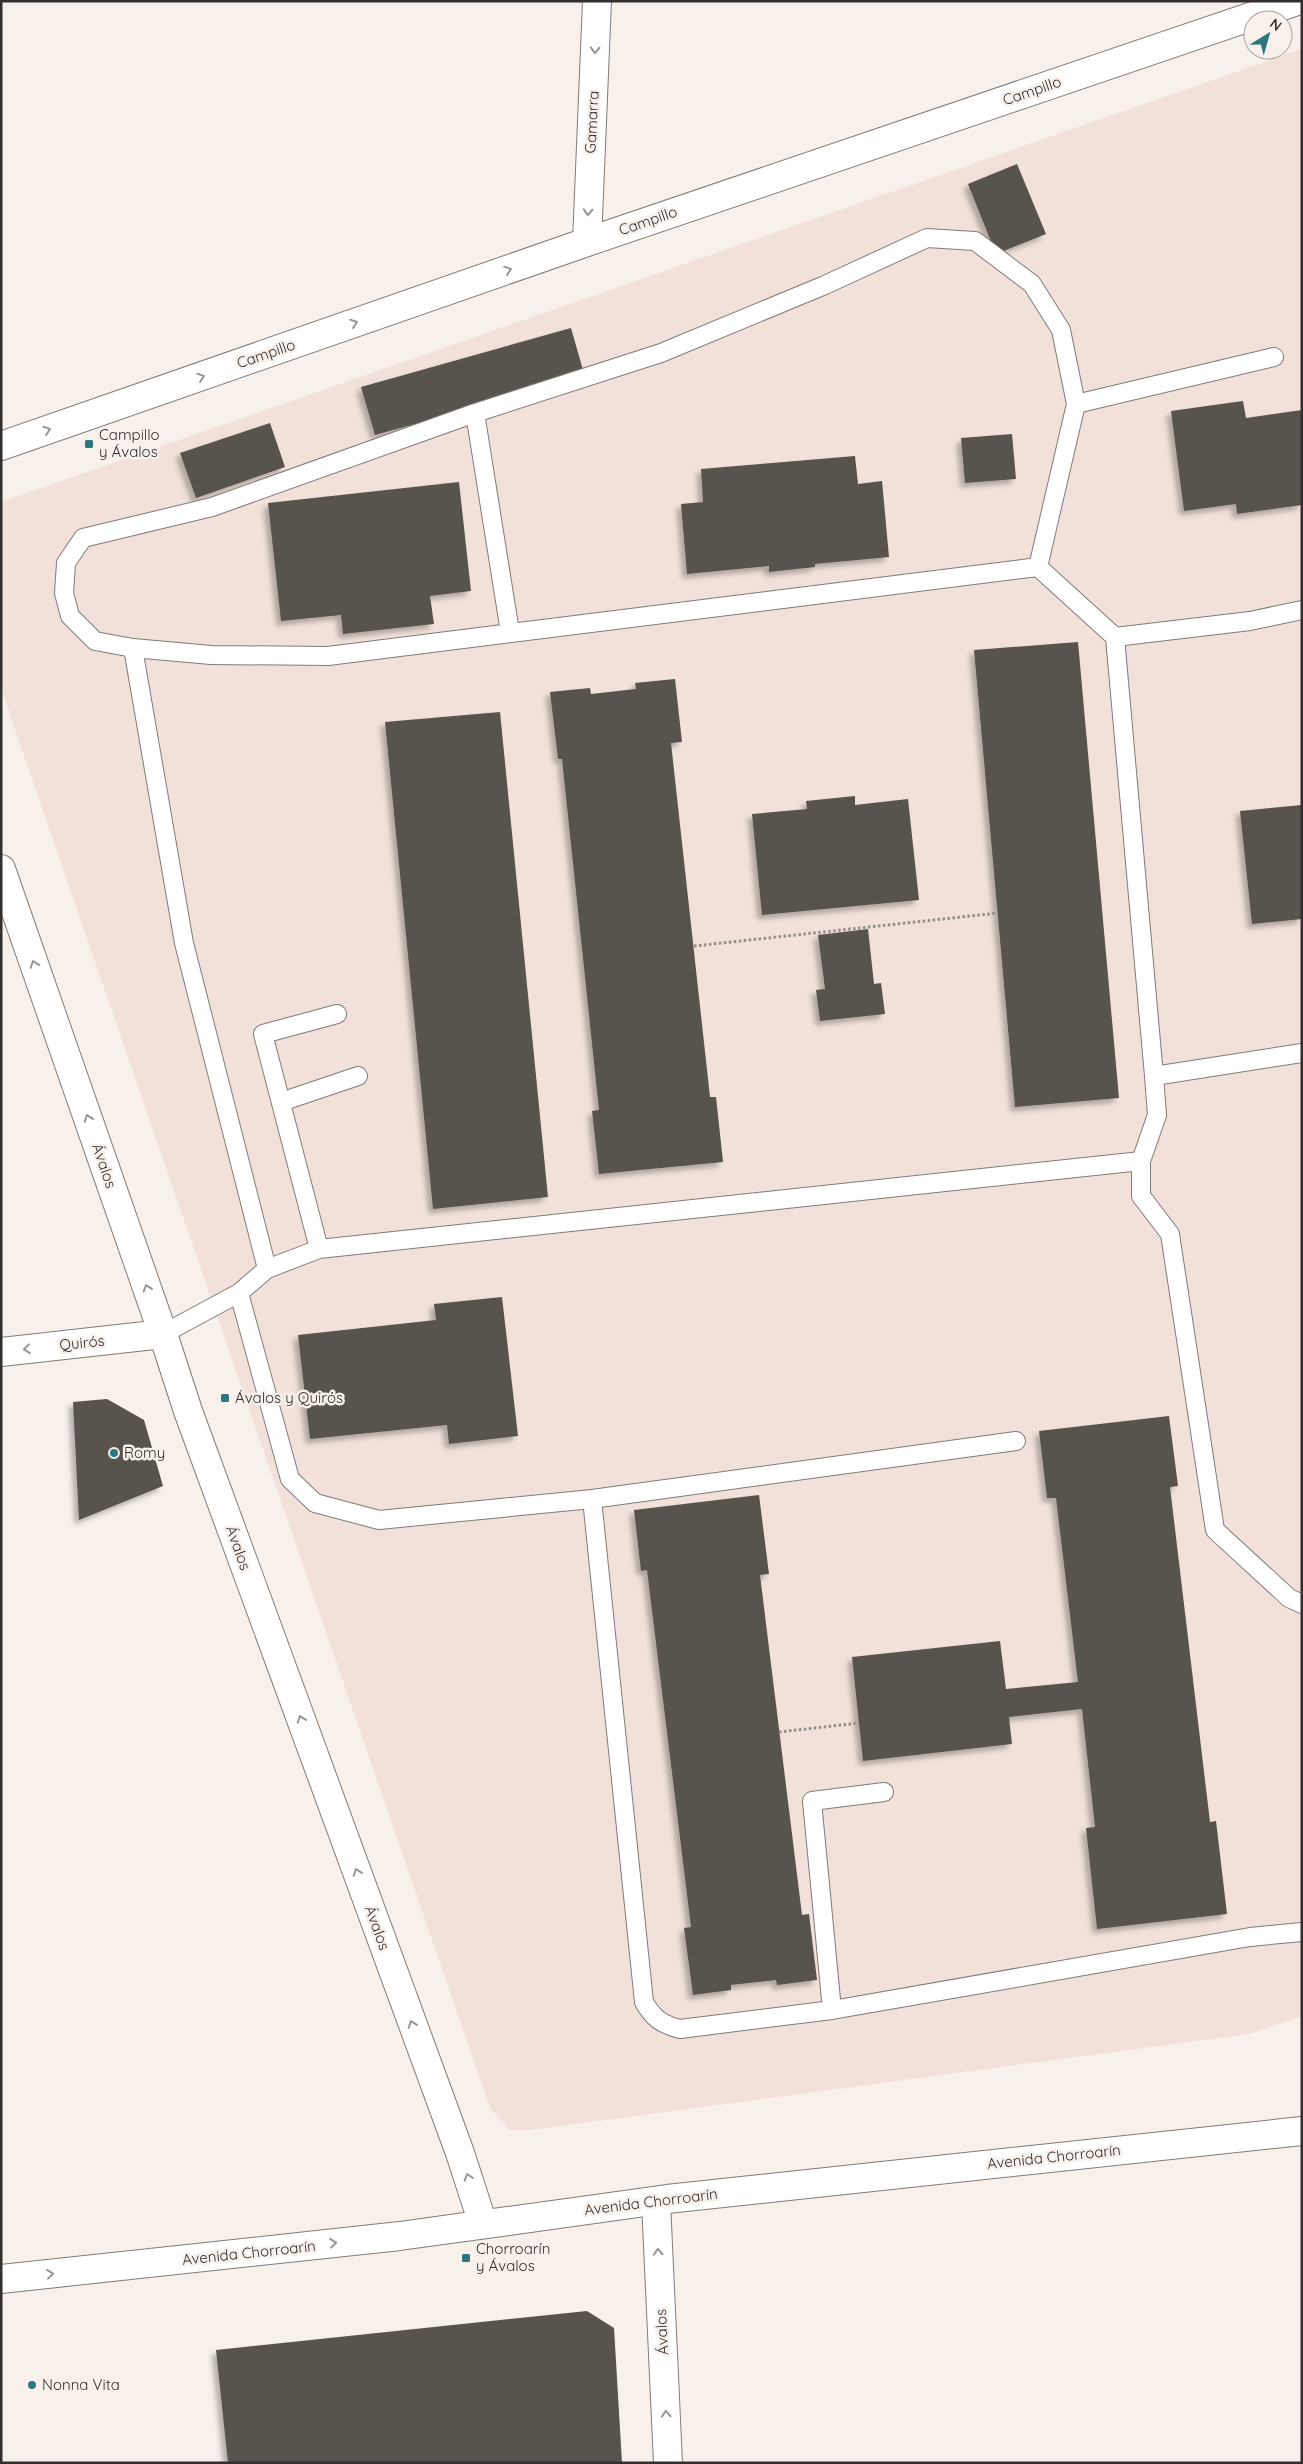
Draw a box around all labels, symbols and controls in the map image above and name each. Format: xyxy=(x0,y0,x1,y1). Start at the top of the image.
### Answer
north arrow xyxy=(1243,10,1293,60)
text: N xyxy=(1266,14,1285,35)
one-way arrow xyxy=(590,46,601,54)
street label: Campillo xyxy=(1000,72,1064,109)
street label: Gamarra xyxy=(580,90,603,154)
street label: Campillo xyxy=(616,202,680,239)
one-way arrow xyxy=(583,209,593,217)
one-way arrow xyxy=(503,266,512,276)
one-way arrow xyxy=(350,319,358,329)
street label: Campillo xyxy=(234,335,298,372)
one-way arrow xyxy=(196,372,205,382)
place label: Campillo y Ávalos xyxy=(99,425,160,461)
one-way arrow xyxy=(43,426,51,436)
marker: Campillo y Ávalos xyxy=(83,438,95,450)
one-way arrow xyxy=(30,961,40,969)
one-way arrow xyxy=(83,1114,93,1123)
street label: Ávalos xyxy=(88,1141,121,1191)
one-way arrow xyxy=(143,1284,153,1293)
street label: Quirós xyxy=(58,1331,105,1354)
one-way arrow xyxy=(23,1343,31,1354)
place label: Ávalos y Quirós xyxy=(235,1388,343,1407)
marker: Ávalos y Quirós xyxy=(219,1392,231,1404)
place label: Romy xyxy=(124,1443,165,1462)
marker: Romy xyxy=(108,1447,120,1459)
street label: Ávalos xyxy=(222,1523,255,1573)
one-way arrow xyxy=(297,1715,307,1724)
one-way arrow xyxy=(353,1868,363,1877)
street label: Ávalos xyxy=(361,1903,394,1953)
one-way arrow xyxy=(408,2021,418,2029)
street label: Avenida Chorroarín xyxy=(986,2140,1122,2173)
one-way arrow xyxy=(463,2174,473,2182)
street label: Avenida Chorroarín xyxy=(583,2184,719,2219)
street label: Avenida Chorroarín xyxy=(181,2236,317,2269)
one-way arrow xyxy=(329,2238,337,2249)
place label: Chorroarín y Ávalos xyxy=(476,2239,550,2275)
one-way arrow xyxy=(653,2247,664,2255)
marker: Chorroarín y Ávalos xyxy=(460,2252,472,2264)
one-way arrow xyxy=(46,2269,54,2280)
street label: Ávalos xyxy=(651,2309,672,2356)
place label: Nonna Vita xyxy=(42,2375,120,2394)
marker: Nonna Vita xyxy=(26,2379,38,2391)
one-way arrow xyxy=(661,2410,671,2418)

